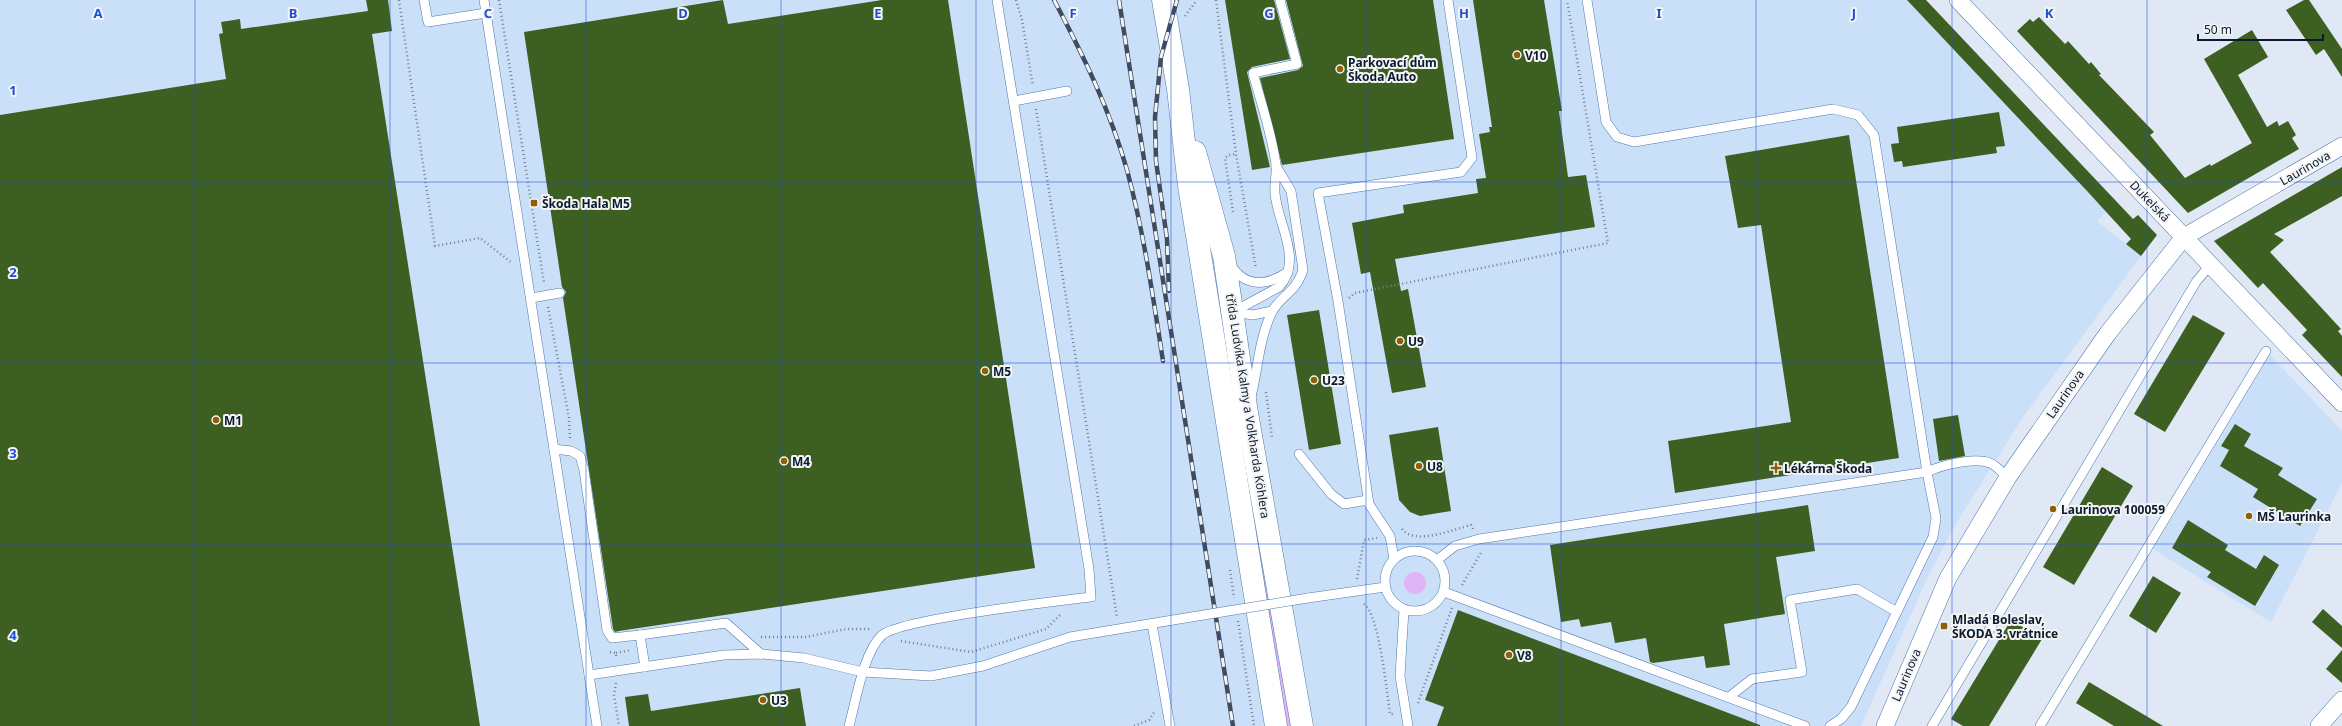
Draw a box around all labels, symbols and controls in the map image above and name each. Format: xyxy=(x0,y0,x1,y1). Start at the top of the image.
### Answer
text: A xyxy=(94,4,103,22)
text: B xyxy=(289,4,297,22)
text: C xyxy=(484,4,492,22)
text: D xyxy=(678,4,688,22)
text: E xyxy=(874,4,882,22)
text: F xyxy=(1069,4,1077,22)
text: G xyxy=(1264,4,1274,22)
text: H xyxy=(1459,4,1469,22)
text: I xyxy=(1656,4,1662,22)
text: J xyxy=(1851,4,1856,22)
text: K xyxy=(2045,4,2054,22)
scale bar xyxy=(2198,16,2323,42)
text: 50 m xyxy=(2204,21,2232,38)
place label: V10 xyxy=(1525,47,1547,64)
marker: V10 xyxy=(1512,50,1522,60)
place label: Parkovací dům Škoda Auto xyxy=(1348,54,1437,85)
marker: Parkovací dům Škoda Auto xyxy=(1335,64,1345,74)
text: 1 xyxy=(9,81,17,99)
street label: Laurinova xyxy=(2277,147,2333,189)
street label: Dukelská xyxy=(2126,177,2174,225)
place label: Škoda Hala M5 xyxy=(542,195,630,212)
marker: Škoda Hala M5 xyxy=(529,198,539,208)
text: 2 xyxy=(9,263,17,281)
street label: třída Ludvíka Kalmy a Volkharda Köhlera xyxy=(1222,293,1274,519)
place label: U9 xyxy=(1408,333,1424,350)
marker: U9 xyxy=(1395,336,1405,346)
place label: M5 xyxy=(993,363,1011,380)
marker: M5 xyxy=(980,366,990,376)
street label: Laurinova xyxy=(2042,366,2088,422)
place label: U23 xyxy=(1322,372,1345,389)
marker: U23 xyxy=(1309,375,1319,385)
place label: M1 xyxy=(224,412,242,429)
marker: M1 xyxy=(211,415,221,425)
text: 3 xyxy=(9,444,17,462)
place label: M4 xyxy=(792,453,810,470)
marker: M4 xyxy=(779,456,789,466)
place label: U8 xyxy=(1427,458,1443,475)
place label: Lékárna Škoda xyxy=(1784,460,1872,477)
marker: U8 xyxy=(1414,461,1424,471)
marker: Lékárna Škoda xyxy=(1771,463,1781,473)
place label: Laurinova 100059 xyxy=(2061,501,2165,518)
marker: Laurinova 100059 xyxy=(2048,504,2058,514)
place label: MŠ Laurinka xyxy=(2257,508,2331,525)
marker: MŠ Laurinka xyxy=(2244,511,2254,521)
place label: Mladá Boleslav, ŠKODA 3. vrátnice xyxy=(1952,611,2058,642)
marker: Mladá Boleslav, ŠKODA 3. vrátnice xyxy=(1939,621,1949,631)
text: 4 xyxy=(9,626,17,644)
street label: Laurinova xyxy=(1887,646,1925,704)
place label: V8 xyxy=(1517,647,1532,664)
marker: V8 xyxy=(1504,650,1514,660)
place label: U3 xyxy=(771,692,787,709)
marker: U3 xyxy=(758,695,768,705)

